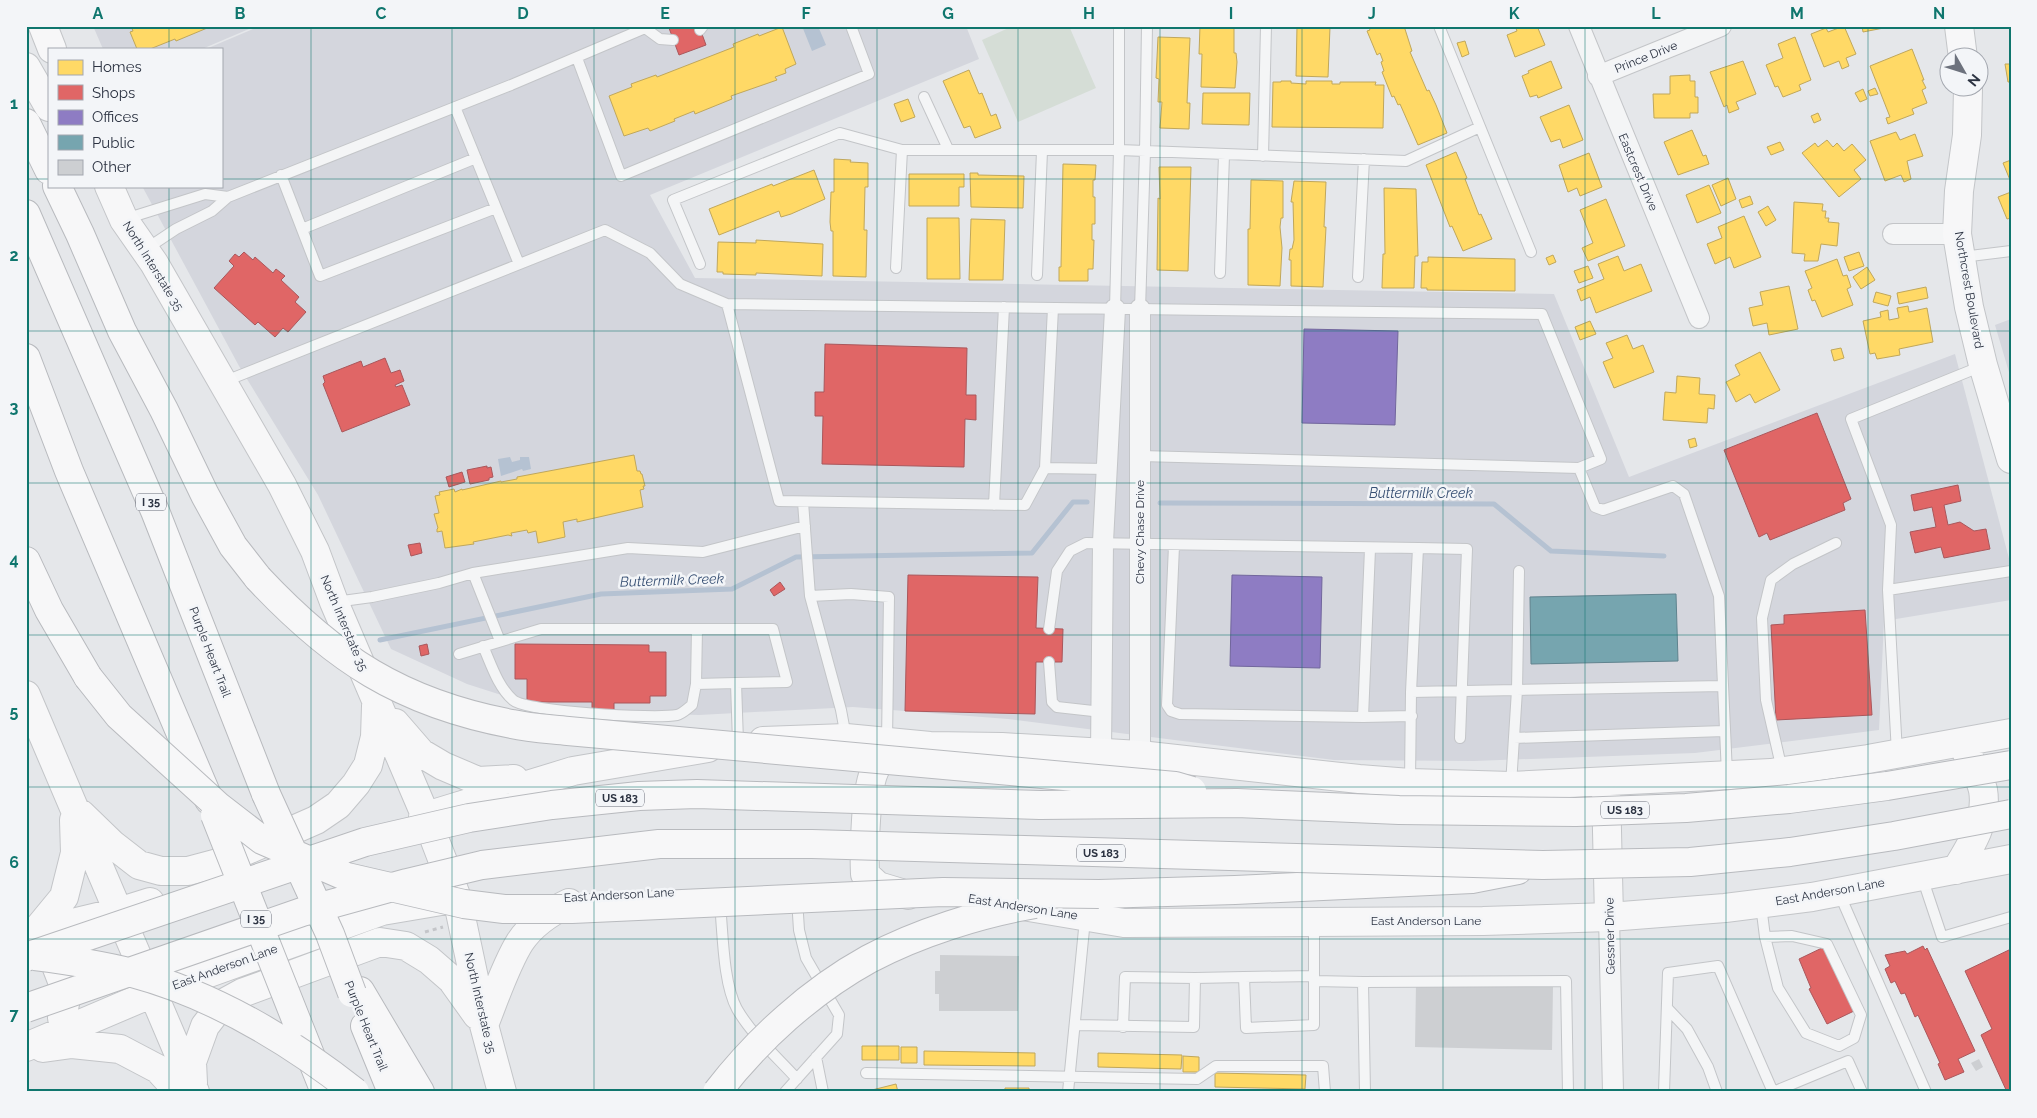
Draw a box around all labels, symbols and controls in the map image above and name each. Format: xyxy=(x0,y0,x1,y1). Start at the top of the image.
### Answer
text: A xyxy=(93,4,104,23)
text: B xyxy=(235,4,246,23)
text: C xyxy=(376,4,387,23)
text: D xyxy=(517,4,529,23)
text: E xyxy=(660,4,670,23)
text: F xyxy=(801,4,811,23)
text: G xyxy=(942,4,954,23)
text: H xyxy=(1083,4,1095,23)
text: I xyxy=(1229,4,1233,23)
text: J xyxy=(1368,4,1376,23)
text: K xyxy=(1509,4,1520,23)
text: L xyxy=(1651,4,1661,23)
text: M xyxy=(1790,4,1804,23)
text: N xyxy=(1933,4,1945,23)
street label: Prince Drive xyxy=(1613,38,1679,76)
legend xyxy=(48,48,222,188)
north arrow xyxy=(1940,48,1990,98)
text: Homes xyxy=(92,58,142,76)
text: N xyxy=(1965,71,1984,89)
text: Shops xyxy=(92,84,135,102)
text: 1 xyxy=(10,94,18,113)
text: Offices xyxy=(92,108,139,126)
street label: Eastcrest Drive xyxy=(1615,131,1661,213)
text: Public xyxy=(92,134,135,152)
text: Other xyxy=(92,158,132,176)
street label: North Interstate 35 xyxy=(120,219,186,314)
street label: Northcrest Boulevard xyxy=(1952,230,1986,350)
text: 2 xyxy=(9,246,19,265)
text: 3 xyxy=(10,398,19,417)
street label: Chevy Chase Drive xyxy=(1133,480,1147,584)
water label: Buttermilk Creek xyxy=(1369,485,1474,501)
road number: I 35 xyxy=(136,494,166,511)
text: 4 xyxy=(9,550,19,569)
water label: Buttermilk Creek xyxy=(620,570,725,590)
street label: North Interstate 35 xyxy=(317,573,371,674)
street label: Purple Heart Trail xyxy=(186,605,234,700)
text: 5 xyxy=(10,702,19,721)
road number: US 183 xyxy=(596,790,644,806)
road number: US 183 xyxy=(1601,802,1649,818)
road number: US 183 xyxy=(1077,844,1125,861)
text: 6 xyxy=(9,853,19,872)
street label: East Anderson Lane xyxy=(1774,875,1886,909)
street label: East Anderson Lane xyxy=(563,885,675,905)
street label: East Anderson Lane xyxy=(967,891,1079,923)
street label: Gessner Drive xyxy=(1602,897,1618,975)
road number: I 35 xyxy=(241,911,271,928)
street label: East Anderson Lane xyxy=(1371,914,1481,928)
street label: East Anderson Lane xyxy=(171,941,279,993)
street label: North Interstate 35 xyxy=(462,951,499,1055)
street label: Purple Heart Trail xyxy=(342,979,391,1074)
text: 7 xyxy=(10,1005,19,1024)

